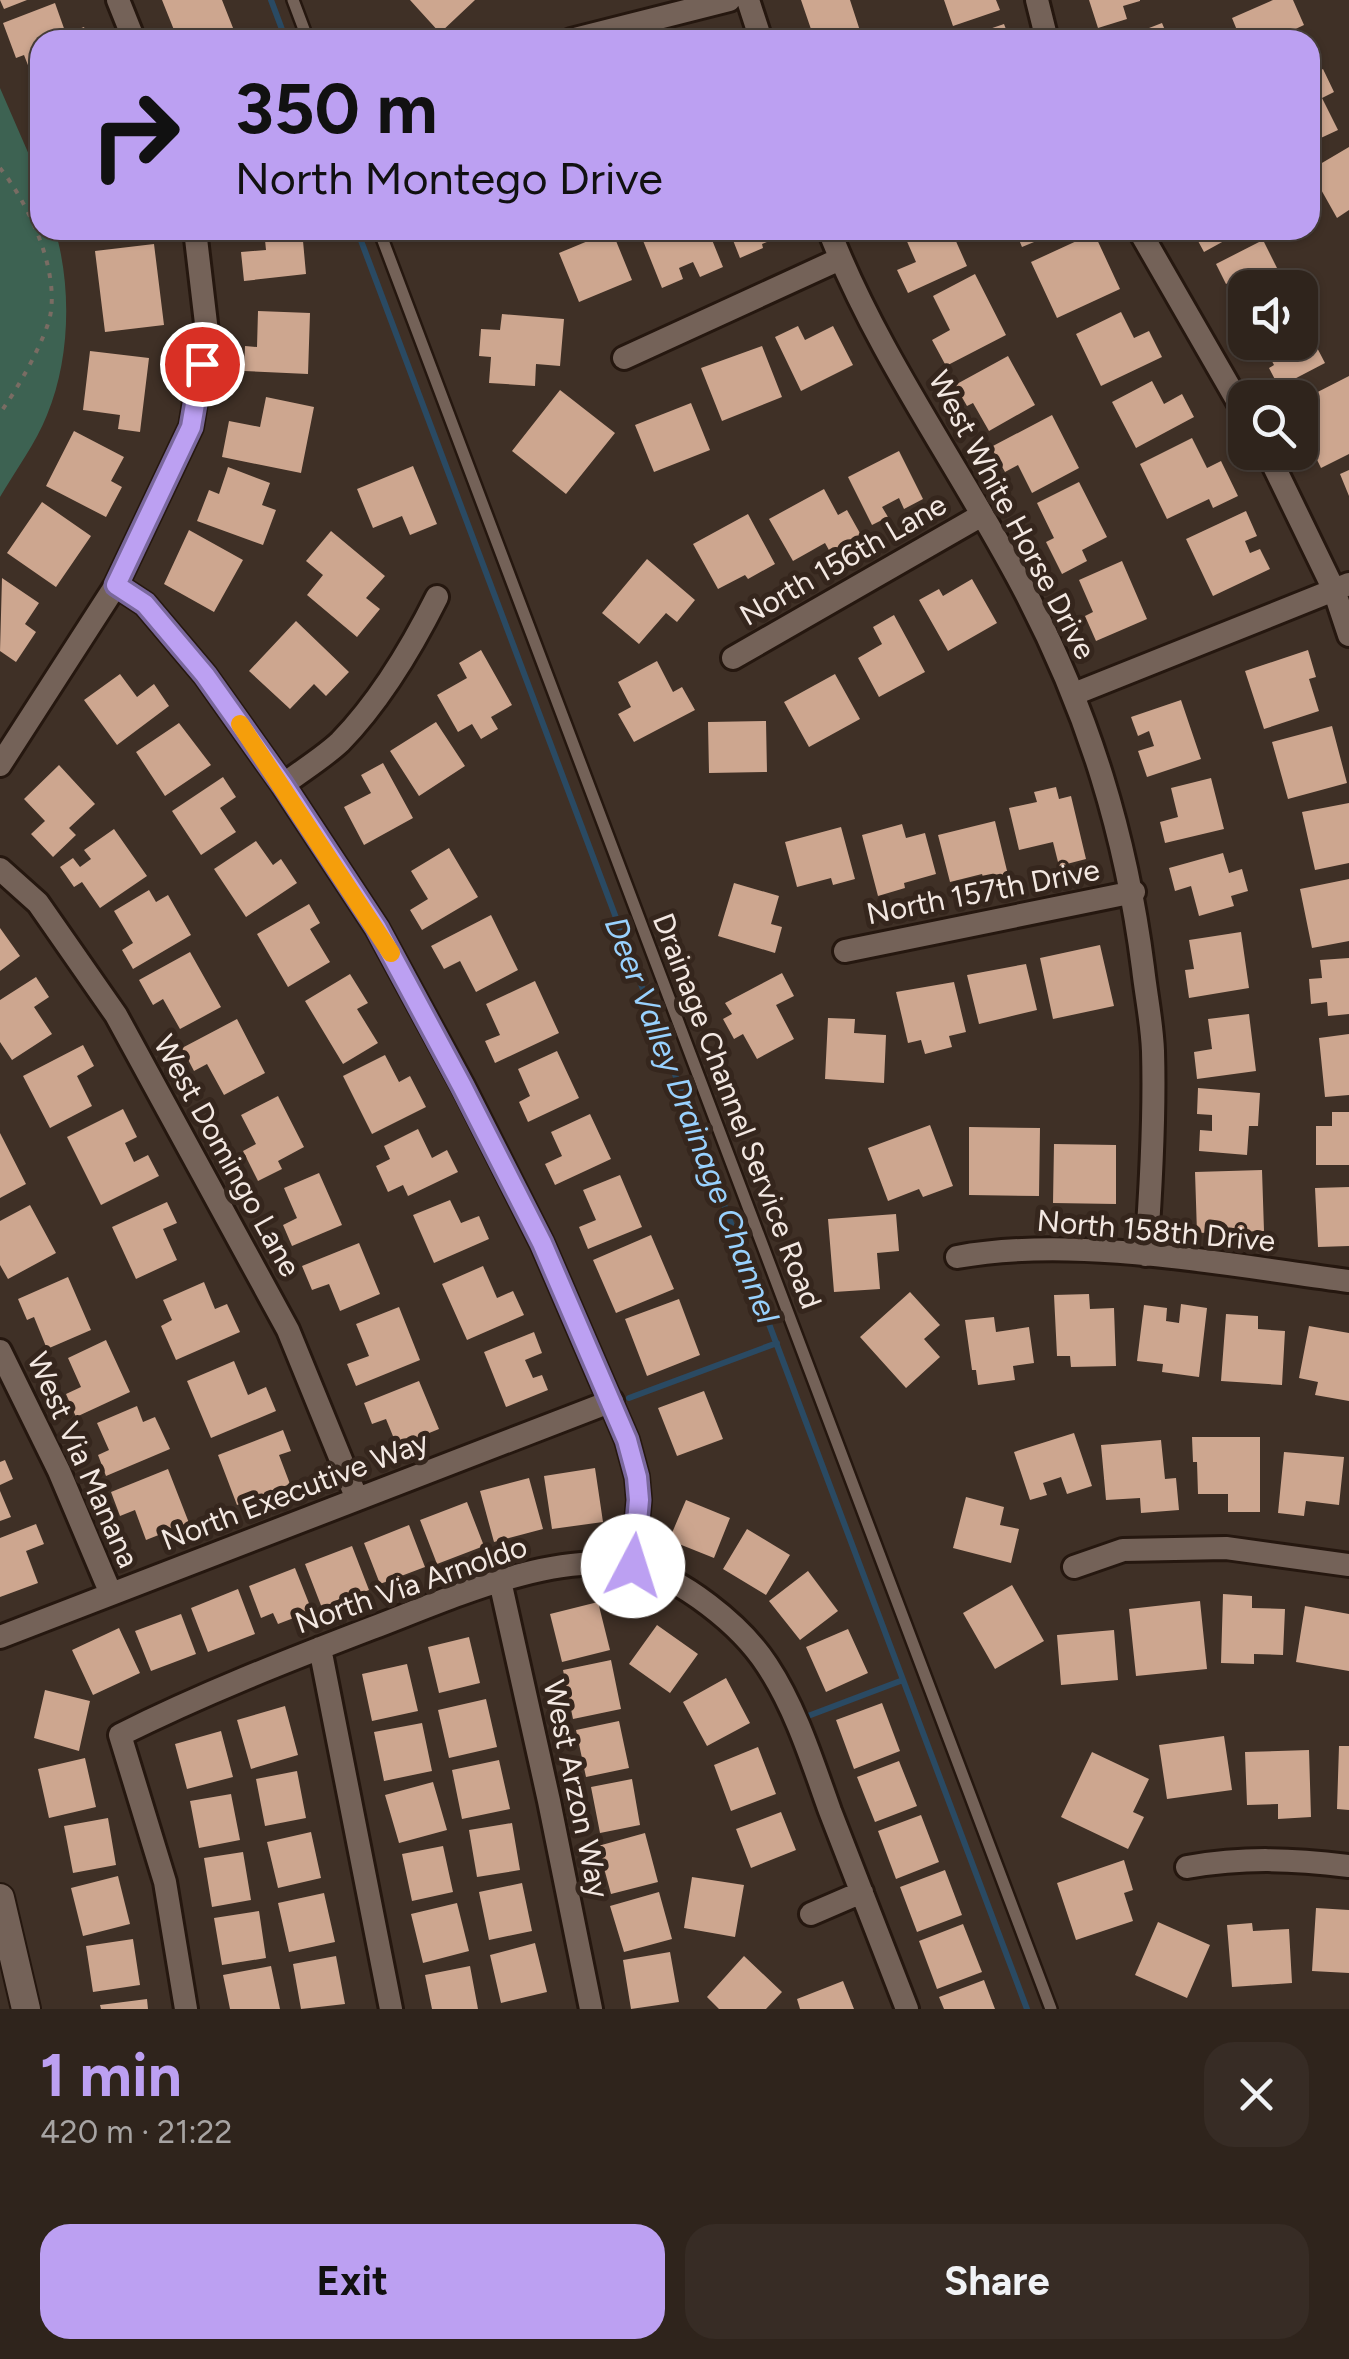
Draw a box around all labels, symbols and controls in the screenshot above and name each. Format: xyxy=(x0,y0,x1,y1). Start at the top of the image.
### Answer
text: 350 m xyxy=(235,66,438,151)
icon: right xyxy=(70,70,200,200)
text: North Montego Drive xyxy=(235,151,663,205)
map controls xyxy=(1228,270,1318,470)
button: sound xyxy=(1228,270,1318,360)
pin xyxy=(160,322,245,407)
icon: arrive xyxy=(175,337,230,392)
street label: West White Horse Drive xyxy=(921,364,1104,665)
button: search xyxy=(1228,380,1318,470)
street label: North 156th Lane xyxy=(733,485,953,634)
street label: North 157th Drive xyxy=(863,851,1103,932)
street label: Drainage Channel Service Road xyxy=(645,908,830,1314)
water label: Deer Valley Drainage Channel xyxy=(597,912,787,1329)
street label: West Domingo Lane xyxy=(146,1029,309,1283)
street label: North 158th Drive xyxy=(1035,1202,1277,1259)
street label: West Via Manana xyxy=(19,1346,148,1573)
street label: North Executive Way xyxy=(156,1422,434,1559)
position arrow xyxy=(581,1514,685,1618)
street label: North Via Arnoldo xyxy=(290,1527,532,1642)
street label: West Arzon Way xyxy=(535,1677,618,1901)
text: 1 min xyxy=(40,2039,182,2111)
button: close xyxy=(1204,2042,1309,2147)
text: 420 m · 21:22 xyxy=(40,2113,232,2151)
button: Exit xyxy=(40,2224,665,2339)
button: Share xyxy=(685,2224,1309,2339)

